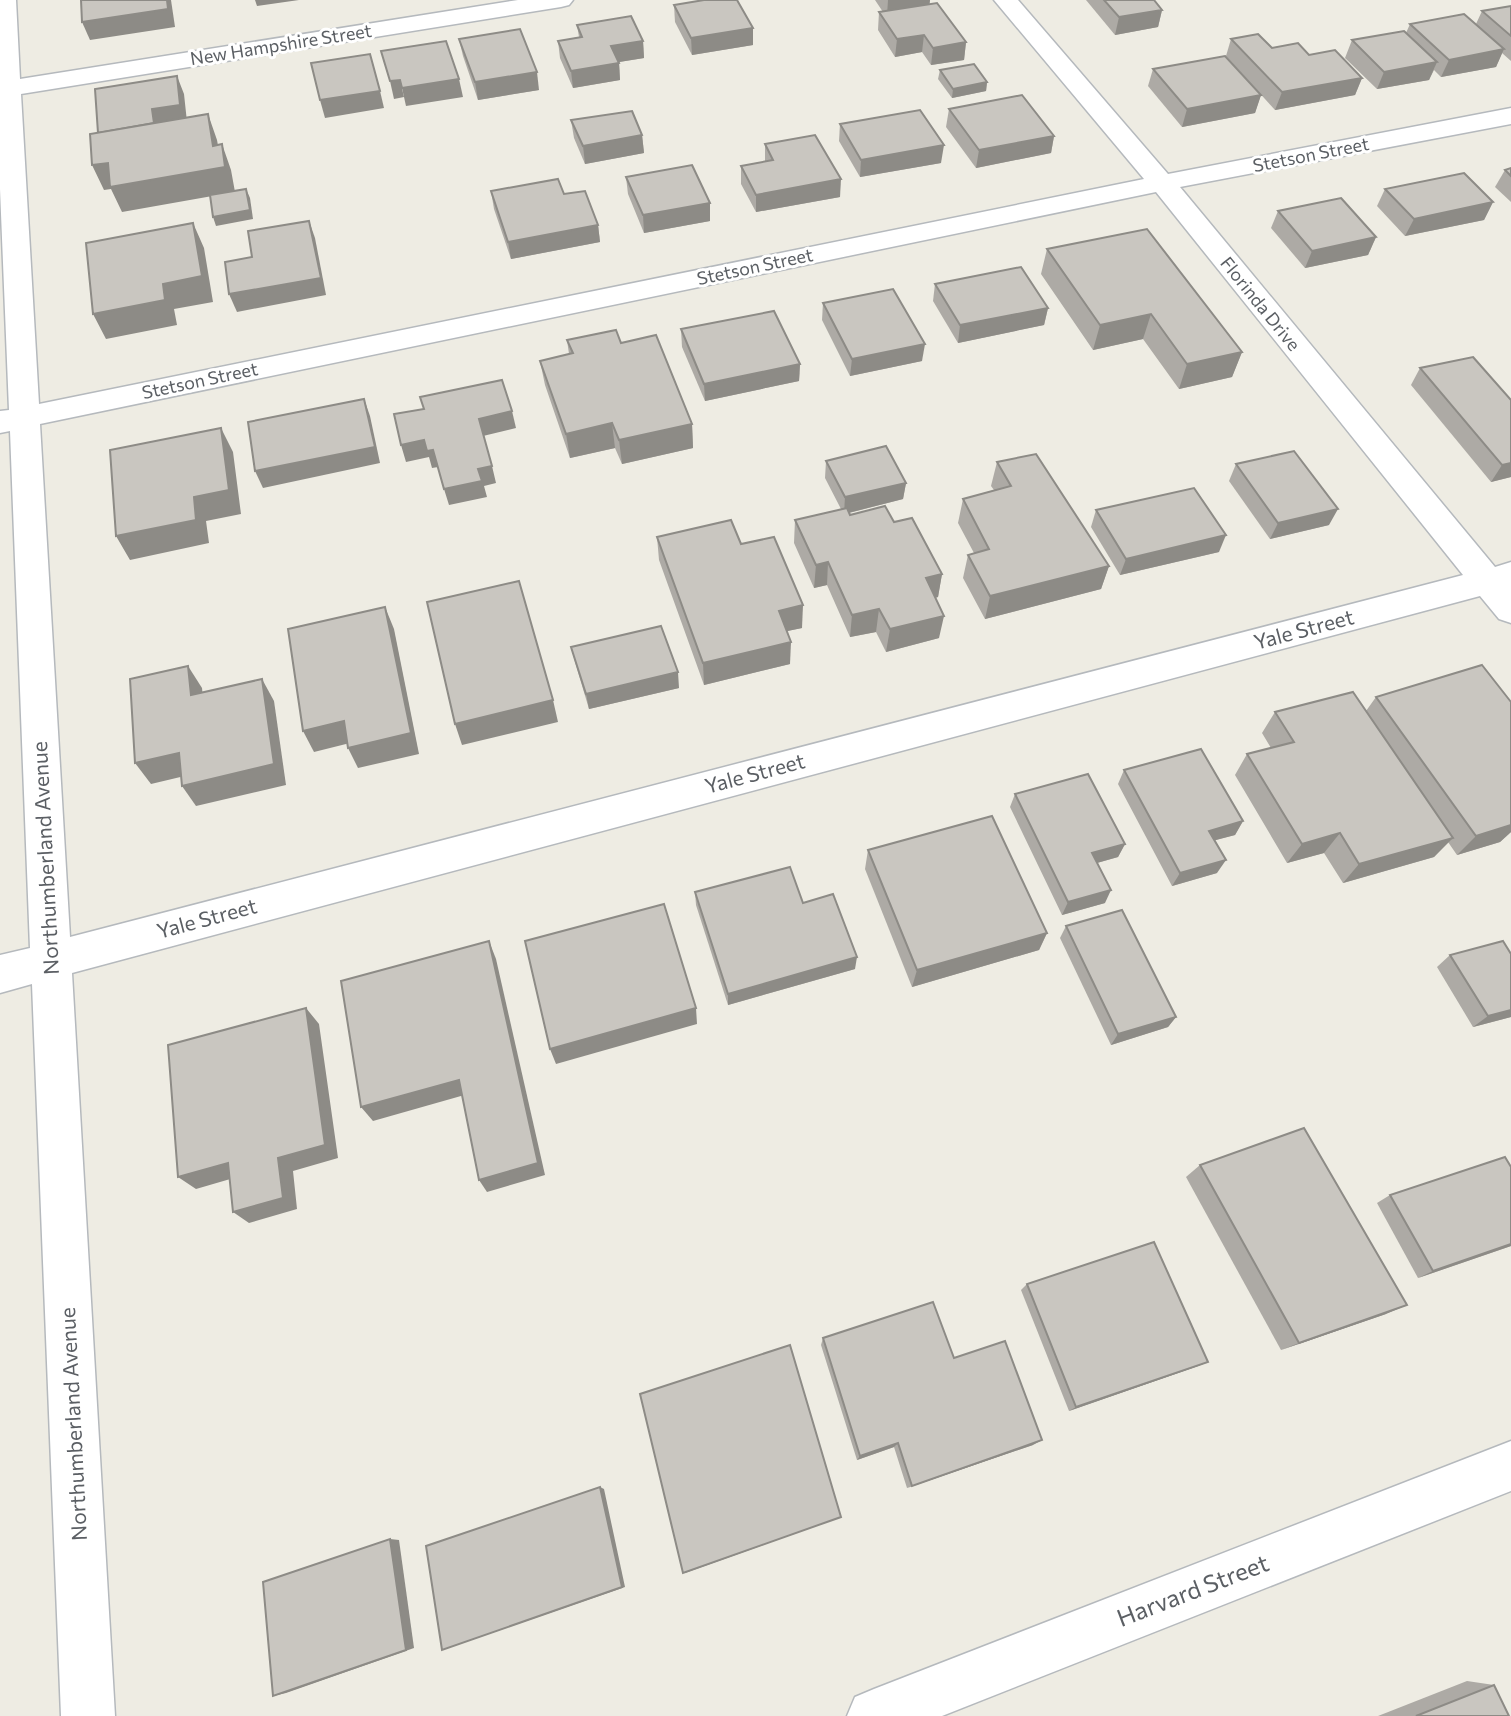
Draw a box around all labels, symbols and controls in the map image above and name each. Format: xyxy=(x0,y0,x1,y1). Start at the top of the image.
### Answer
street label: New Hampshire Street xyxy=(188,19,373,69)
street label: Stetson Street xyxy=(1251,132,1371,176)
street label: Stetson Street xyxy=(695,243,815,289)
street label: Florinda Drive xyxy=(1216,252,1305,355)
street label: Stetson Street xyxy=(140,357,260,403)
street label: Yale Street xyxy=(1251,603,1356,654)
street label: Northumberland Avenue xyxy=(26,741,63,976)
street label: Yale Street xyxy=(702,747,807,798)
street label: Yale Street xyxy=(154,892,259,943)
street label: Northumberland Avenue xyxy=(54,1307,91,1542)
street label: Harvard Street xyxy=(1112,1547,1273,1632)

